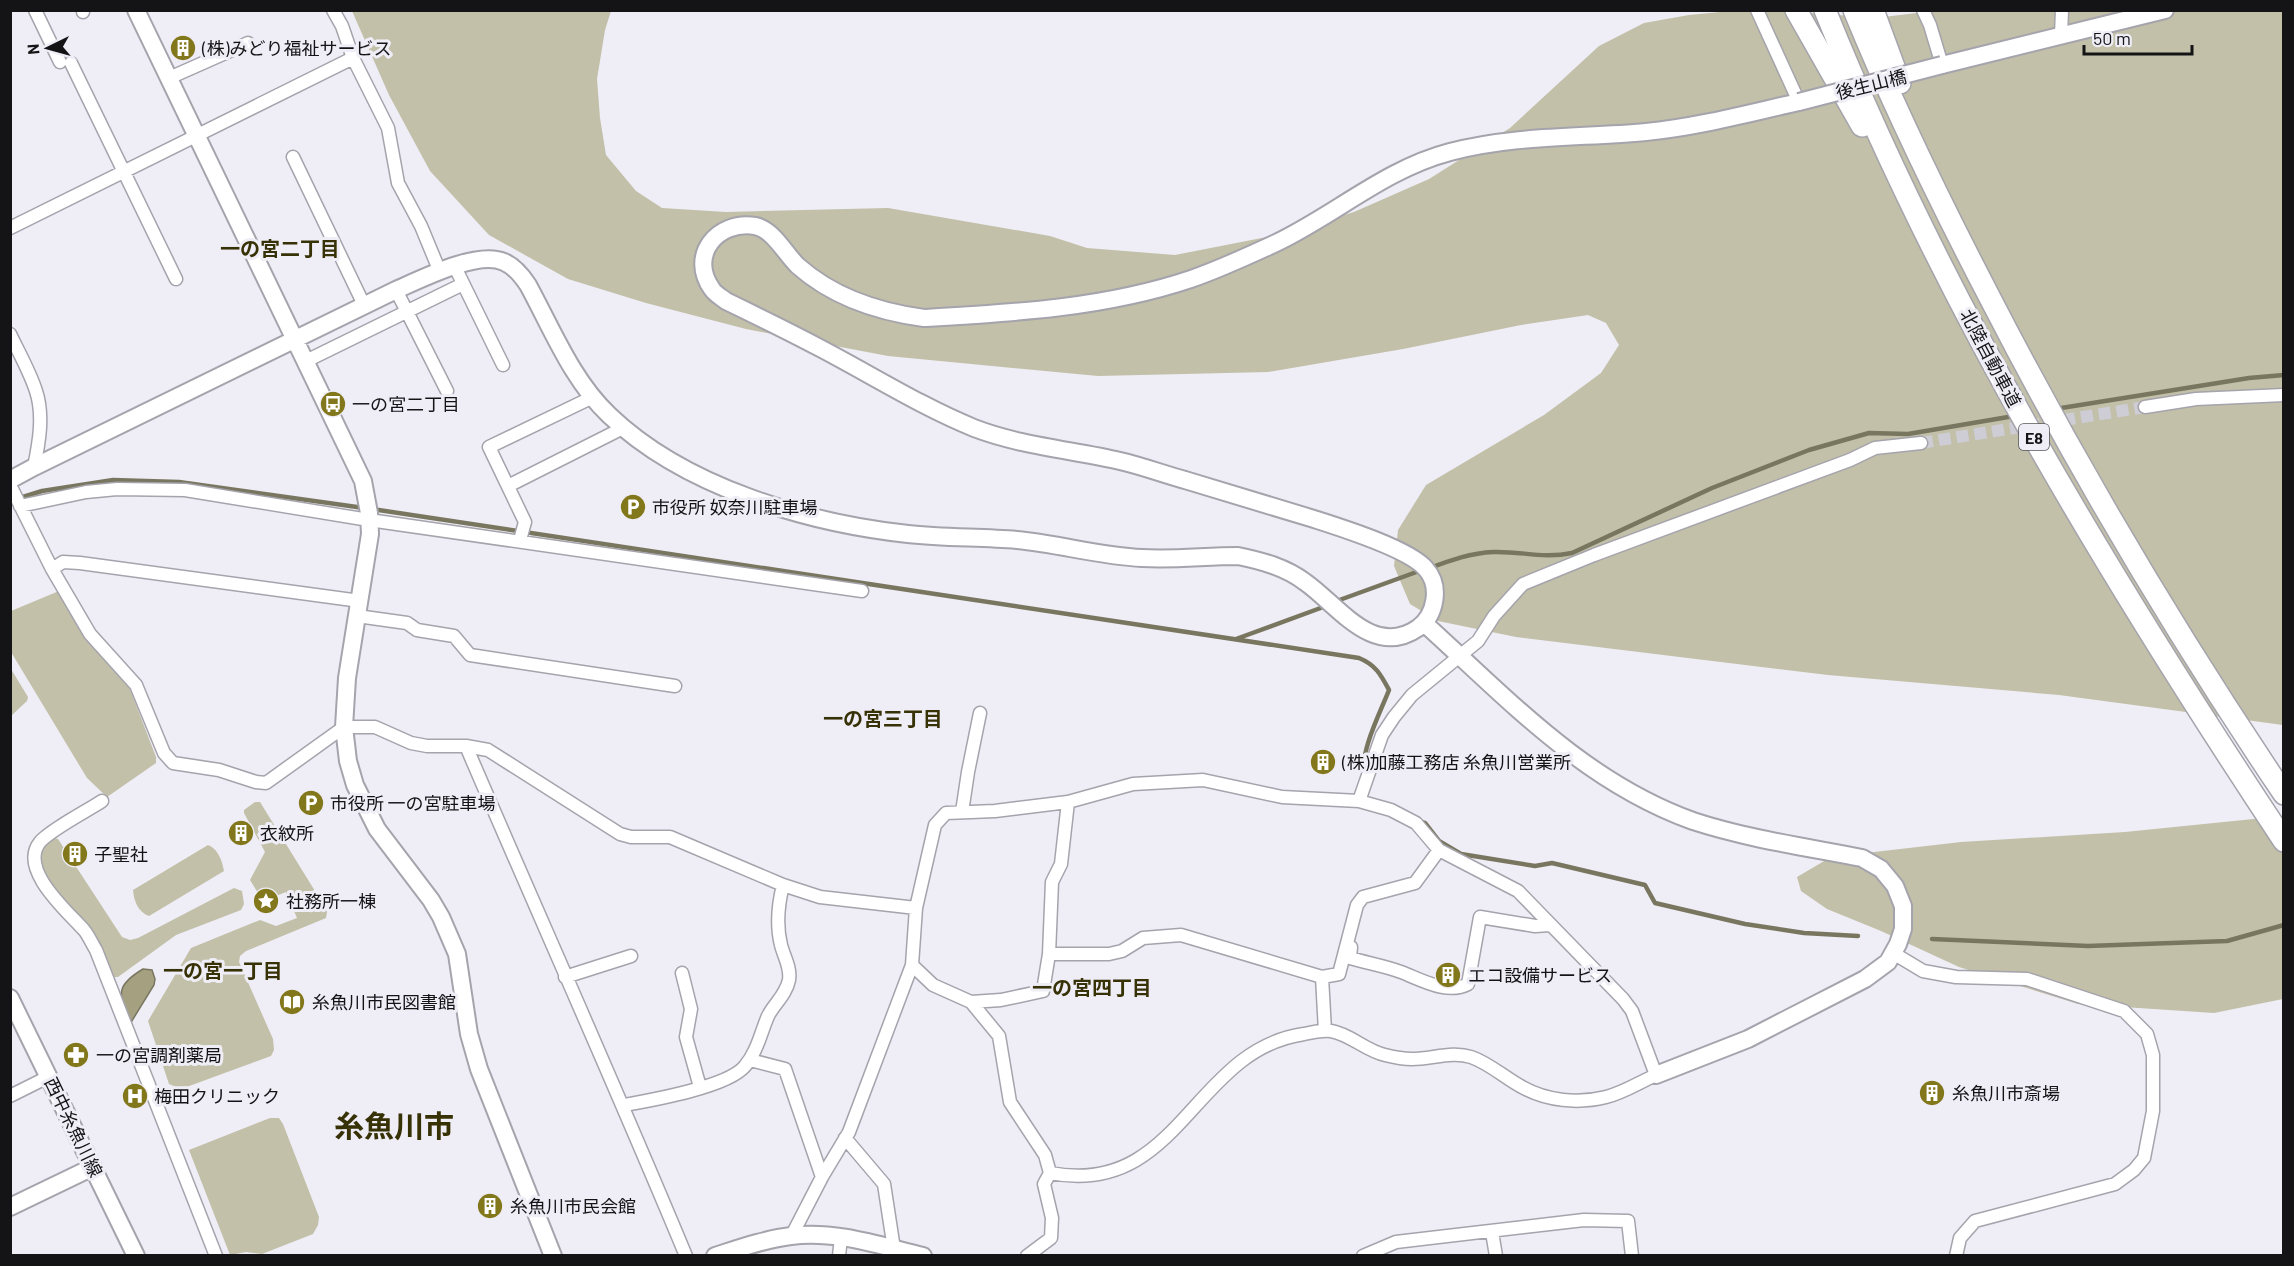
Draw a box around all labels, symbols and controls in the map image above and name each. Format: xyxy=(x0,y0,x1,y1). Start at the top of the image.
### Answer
north arrow xyxy=(18,18,78,78)
scale bar xyxy=(2084,18,2192,56)
text: 50 m xyxy=(2093,27,2131,49)
building icon: (株)みどり福祉サービス xyxy=(168,33,198,63)
place label: (株)みどり福祉サービス xyxy=(201,37,391,59)
text: N xyxy=(23,43,42,55)
street label: 後生山橋 xyxy=(1833,65,1909,103)
district label: 一の宮二丁目 xyxy=(220,236,340,260)
street label: 北陸自動車道 xyxy=(1956,305,2026,411)
bus stop icon: 一の宮二丁目 xyxy=(318,389,348,419)
place label: 一の宮二丁目 xyxy=(352,393,460,415)
road number: E8 xyxy=(2019,424,2049,450)
parking icon: 市役所 奴奈川駐車場 xyxy=(618,492,648,522)
place label: 市役所 奴奈川駐車場 xyxy=(652,496,818,518)
district label: 一の宮三丁目 xyxy=(823,706,943,730)
building icon: (株)加藤工務店 糸魚川営業所 xyxy=(1308,747,1338,777)
place label: (株)加藤工務店 糸魚川営業所 xyxy=(1341,751,1571,773)
parking icon: 市役所 一の宮駐車場 xyxy=(296,788,326,818)
place label: 市役所 一の宮駐車場 xyxy=(330,792,496,814)
building icon: 衣紋所 xyxy=(226,818,256,848)
place label: 衣紋所 xyxy=(260,822,314,844)
building icon: 子聖社 xyxy=(60,839,90,869)
place label: 子聖社 xyxy=(94,843,148,865)
place icon: 社務所一棟 xyxy=(251,886,281,916)
place label: 社務所一棟 xyxy=(286,890,376,912)
district label: 一の宮一丁目 xyxy=(163,958,283,982)
building icon: エコ設備サービス xyxy=(1433,960,1463,990)
place label: エコ設備サービス xyxy=(1468,964,1612,986)
district label: 一の宮四丁目 xyxy=(1032,975,1152,999)
library icon: 糸魚川市民図書館 xyxy=(277,987,307,1017)
place label: 糸魚川市民図書館 xyxy=(312,991,456,1013)
pharmacy icon: 一の宮調剤薬局 xyxy=(61,1040,91,1070)
place label: 一の宮調剤薬局 xyxy=(96,1044,222,1066)
street label: 西中糸魚川線 xyxy=(40,1074,108,1180)
building icon: 糸魚川市斎場 xyxy=(1917,1078,1947,1108)
hospital icon: 梅田クリニック xyxy=(120,1081,150,1111)
place label: 糸魚川市斎場 xyxy=(1952,1082,2060,1104)
place label: 梅田クリニック xyxy=(154,1085,280,1107)
district label: 糸魚川市 xyxy=(334,1107,454,1143)
building icon: 糸魚川市民会館 xyxy=(475,1191,505,1221)
place label: 糸魚川市民会館 xyxy=(510,1195,636,1217)

